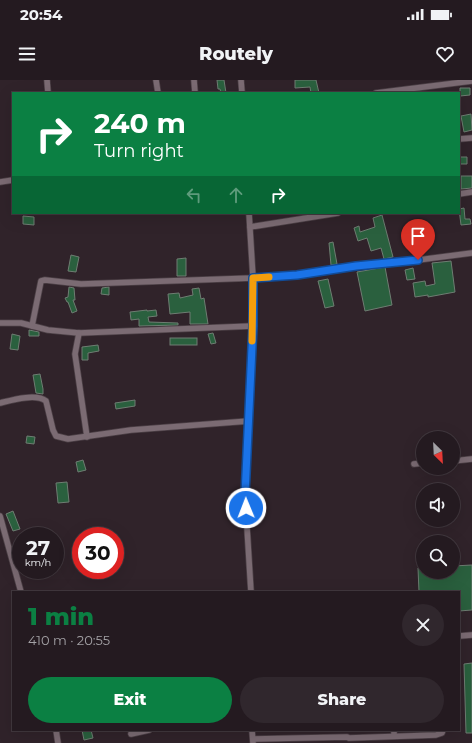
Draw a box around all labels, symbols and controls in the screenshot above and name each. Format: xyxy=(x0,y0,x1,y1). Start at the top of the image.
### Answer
text: 20:54 xyxy=(20,5,62,24)
icon: menu xyxy=(16,43,38,65)
text: Routely xyxy=(199,43,273,65)
icon: heart xyxy=(434,43,456,65)
text: 240 m xyxy=(94,106,186,140)
icon: right xyxy=(28,108,80,160)
text: Turn right xyxy=(94,140,184,162)
icon: left xyxy=(183,184,205,206)
icon: ahead xyxy=(225,184,247,206)
icon: right xyxy=(267,184,289,206)
pin xyxy=(401,219,435,260)
icon: arrive xyxy=(407,225,429,247)
north arrow xyxy=(416,431,460,475)
map controls xyxy=(416,431,460,579)
button: sound xyxy=(416,483,460,527)
position arrow xyxy=(225,487,267,529)
speed limit sign: 30 xyxy=(72,527,124,579)
button: search xyxy=(416,535,460,579)
text: 27 xyxy=(26,536,50,560)
text: km/h xyxy=(25,556,51,569)
text: 1 min xyxy=(28,602,94,631)
button: close xyxy=(402,604,444,646)
text: 410 m · 20:55 xyxy=(28,632,110,648)
button: Exit xyxy=(28,677,232,723)
button: Share xyxy=(240,677,444,723)

